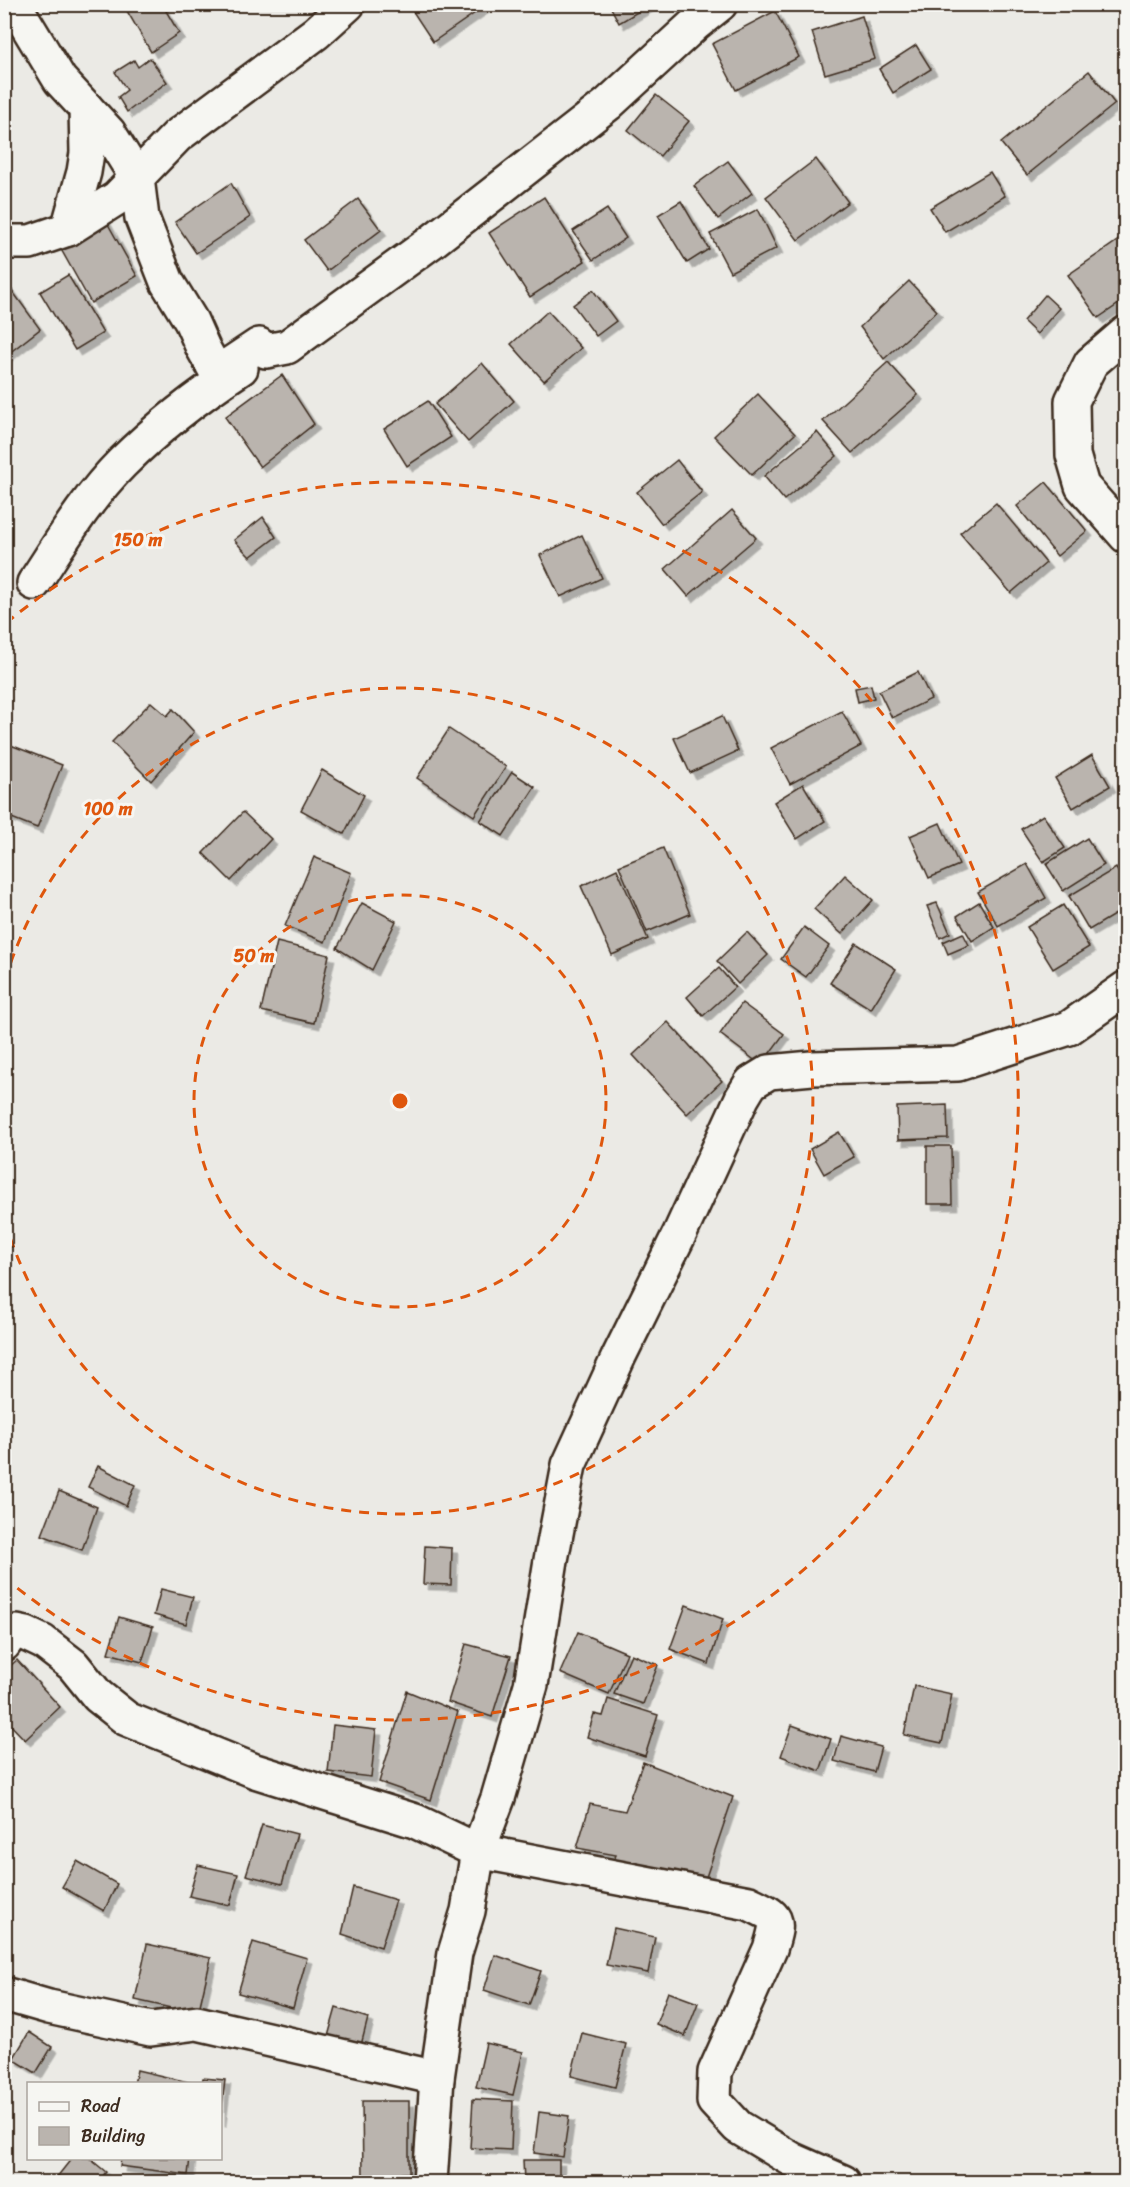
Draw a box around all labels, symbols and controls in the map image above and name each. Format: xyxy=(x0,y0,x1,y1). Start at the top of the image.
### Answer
text: 150 m xyxy=(114,524,162,556)
text: 100 m xyxy=(84,793,133,825)
text: 50 m xyxy=(234,940,275,972)
centre of rings xyxy=(390,1091,410,1111)
legend xyxy=(27,2082,222,2160)
text: Road xyxy=(81,2090,121,2122)
text: Building xyxy=(81,2120,145,2152)

